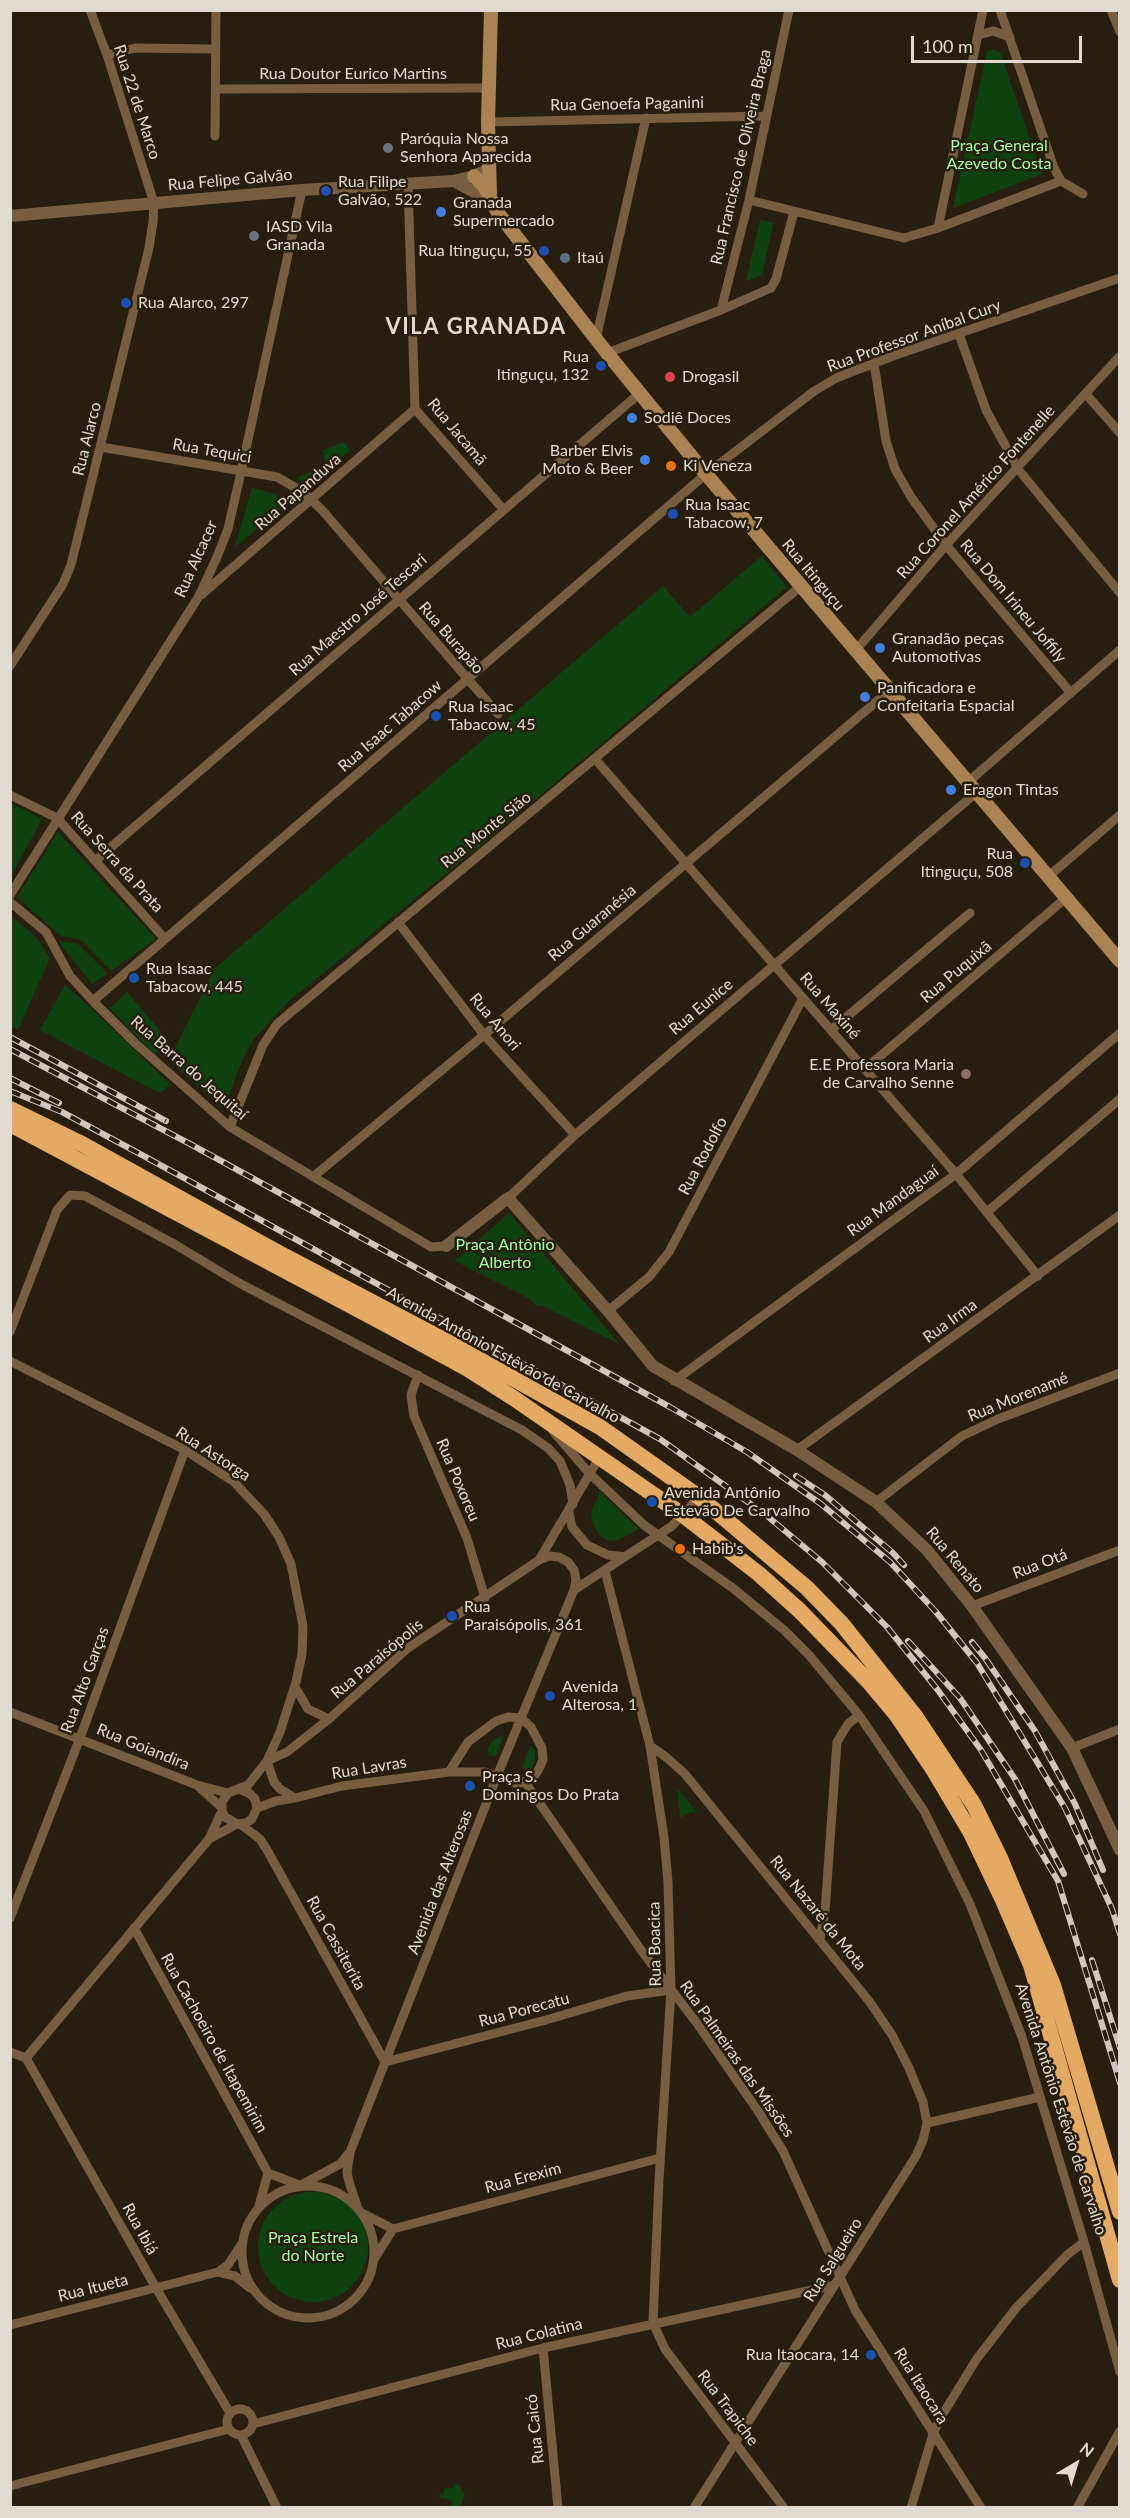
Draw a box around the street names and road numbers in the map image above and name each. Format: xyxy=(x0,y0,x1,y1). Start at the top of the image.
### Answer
street label: Rua 22 de Marco xyxy=(109,42,165,162)
street label: Rua Francisco de Oliveira Braga xyxy=(707,47,775,267)
street label: Rua Doutor Eurico Martins xyxy=(259,64,447,84)
street label: Rua Genoefa Paganini xyxy=(550,93,704,115)
street label: Rua Felipe Galvão xyxy=(167,165,293,195)
street label: Rua Professor Aníbal Cury xyxy=(825,296,1003,376)
street label: Rua Jacamã xyxy=(423,395,491,469)
street label: Rua Alarco xyxy=(69,400,105,478)
street label: Rua Coronel Américo Fontenelle xyxy=(893,401,1059,583)
street label: Rua Tequici xyxy=(171,435,253,467)
street label: Rua Papanduva xyxy=(251,449,345,535)
street label: Rua Alcacer xyxy=(170,517,222,601)
street label: Rua Itinguçu xyxy=(778,535,848,615)
street label: Rua Dom Irineu Joffily xyxy=(956,535,1070,667)
street label: Rua Maestro José Tescari xyxy=(285,550,431,680)
street label: Rua Burapão xyxy=(414,598,488,678)
street label: Rua Isaac Tabacow xyxy=(334,676,446,776)
street label: Rua Monte Sião xyxy=(437,788,535,872)
street label: Rua Serra da Prata xyxy=(67,808,167,916)
street label: Rua Guaranésia xyxy=(544,881,640,965)
street label: Rua Puquixã xyxy=(917,937,995,1007)
street label: Rua Maxiné xyxy=(796,969,864,1043)
street label: Rua Eunice xyxy=(665,975,737,1039)
street label: Rua Anori xyxy=(465,989,525,1055)
street label: Rua Barra do Jequitaí xyxy=(127,1012,251,1124)
street label: Rua Rodolfo xyxy=(674,1114,732,1198)
street label: Rua Mandaguaí xyxy=(844,1161,942,1241)
street label: Avenida Antônio Estêvão de Carvalho xyxy=(383,1283,623,1427)
street label: Rua Irma xyxy=(919,1295,981,1347)
street label: Rua Morenamé xyxy=(965,1368,1071,1426)
street label: Rua Astorga xyxy=(172,1423,254,1485)
street label: Rua Poxoreu xyxy=(432,1436,484,1524)
street label: Rua Renato xyxy=(922,1523,988,1597)
street label: Rua Otá xyxy=(1010,1545,1070,1583)
street label: Rua Paraisópolis xyxy=(327,1615,427,1703)
street label: Rua Alto Garças xyxy=(57,1624,113,1736)
street label: Rua Goiandira xyxy=(94,1720,192,1774)
street label: Rua Lavras xyxy=(330,1753,408,1783)
street label: Avenida das Alterosas xyxy=(404,1807,476,1957)
street label: Rua Nazaré da Mota xyxy=(766,1852,870,1974)
street label: Rua Cassiterita xyxy=(302,1893,370,1993)
street label: Rua Boacica xyxy=(645,1901,665,1987)
street label: Rua Cachoeiro de Itapemirim xyxy=(156,1950,272,2136)
street label: Rua Palmeiras das Missões xyxy=(676,1977,798,2141)
street label: Avenida Antônio Estêvão de Carvalho xyxy=(1011,1981,1111,2237)
street label: Rua Porecatu xyxy=(477,1989,571,2031)
street label: Rua Erexim xyxy=(483,2159,563,2197)
street label: Rua Ibiá xyxy=(118,2200,162,2258)
street label: Rua Salgueiro xyxy=(800,2215,866,2305)
street label: Rua Itueta xyxy=(56,2270,130,2306)
street label: Rua Colatina xyxy=(494,2314,584,2354)
street label: Rua Itaocara xyxy=(890,2344,952,2428)
street label: Rua Trapiche xyxy=(693,2366,763,2450)
street label: Rua Caicó xyxy=(522,2393,548,2465)

